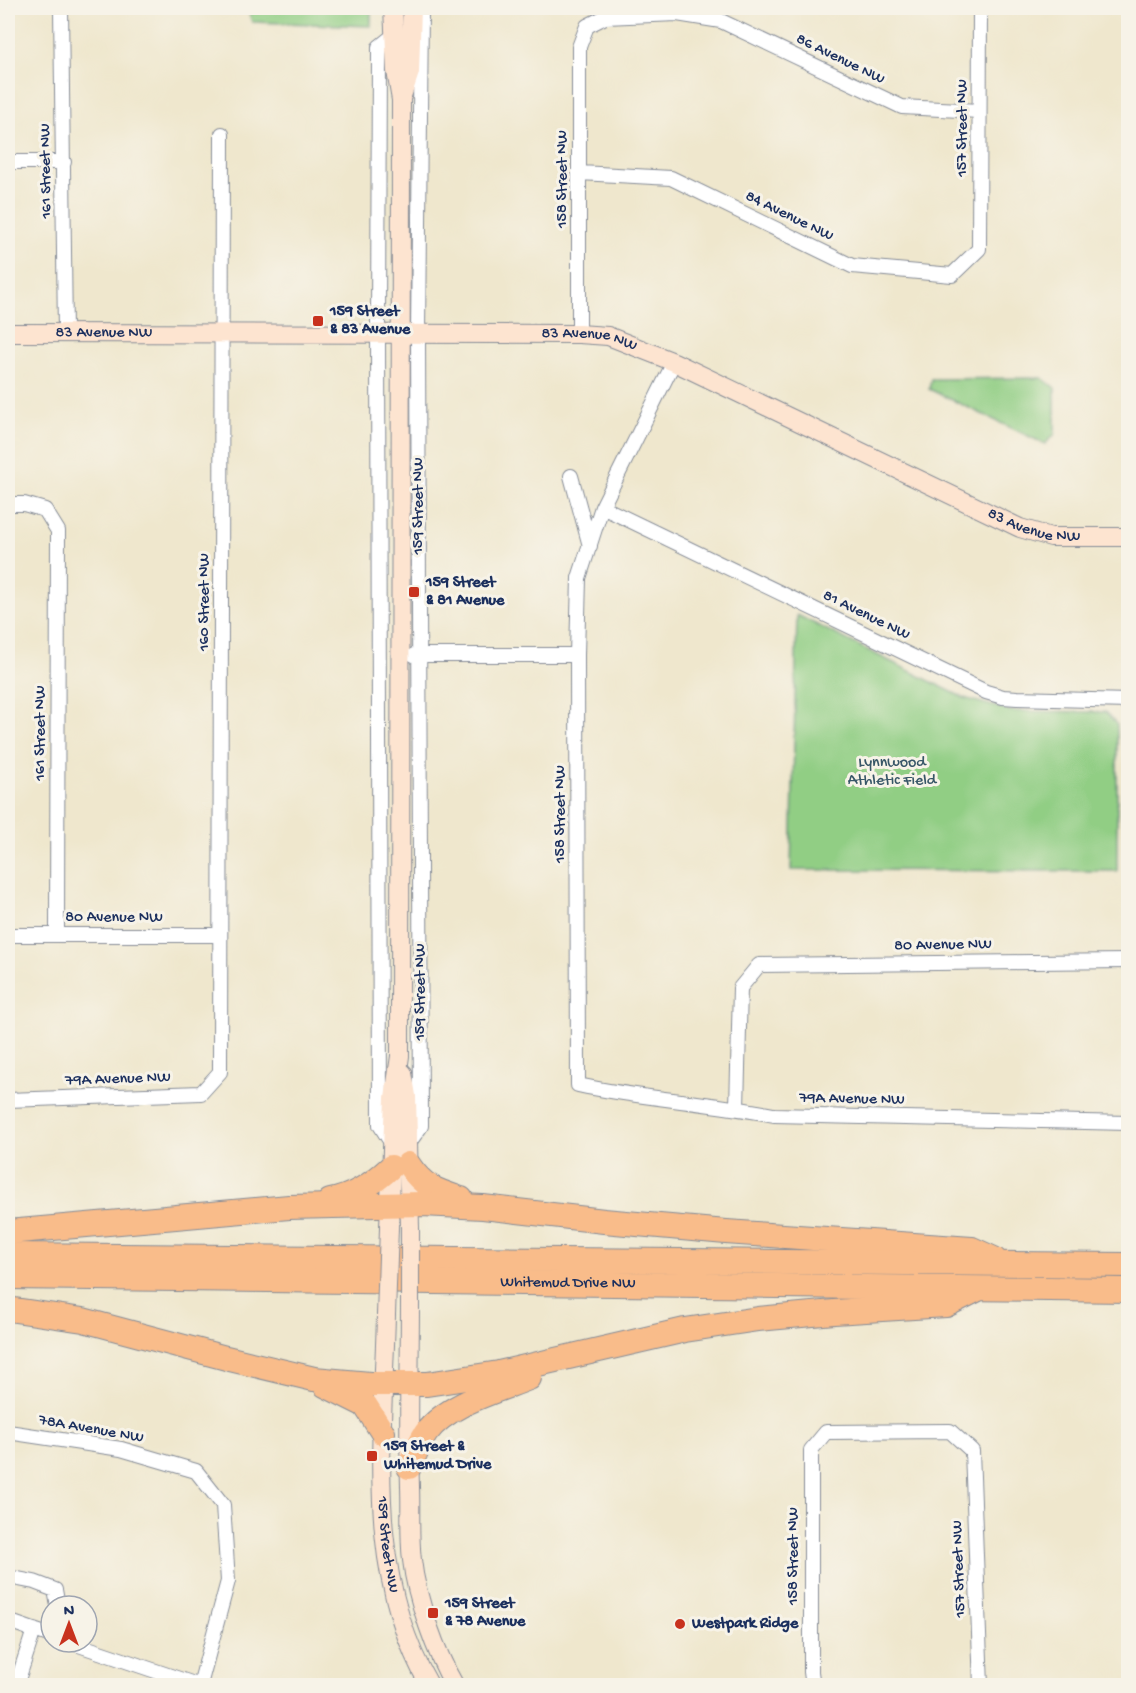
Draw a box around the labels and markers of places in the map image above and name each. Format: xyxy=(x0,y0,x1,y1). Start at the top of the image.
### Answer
place label: 159 Street & 83 Avenue xyxy=(329,303,411,340)
marker: 159 Street & 83 Avenue xyxy=(311,314,325,328)
place label: 159 Street & 81 Avenue xyxy=(425,574,505,611)
marker: 159 Street & 81 Avenue xyxy=(407,585,421,599)
place label: 159 Street & Whitemud Drive xyxy=(383,1438,492,1475)
marker: 159 Street & Whitemud Drive xyxy=(365,1449,379,1463)
place label: 159 Street & 78 Avenue xyxy=(444,1595,526,1632)
marker: 159 Street & 78 Avenue xyxy=(426,1606,440,1620)
place label: Westpark Ridge xyxy=(691,1615,799,1634)
marker: Westpark Ridge xyxy=(673,1617,687,1631)

